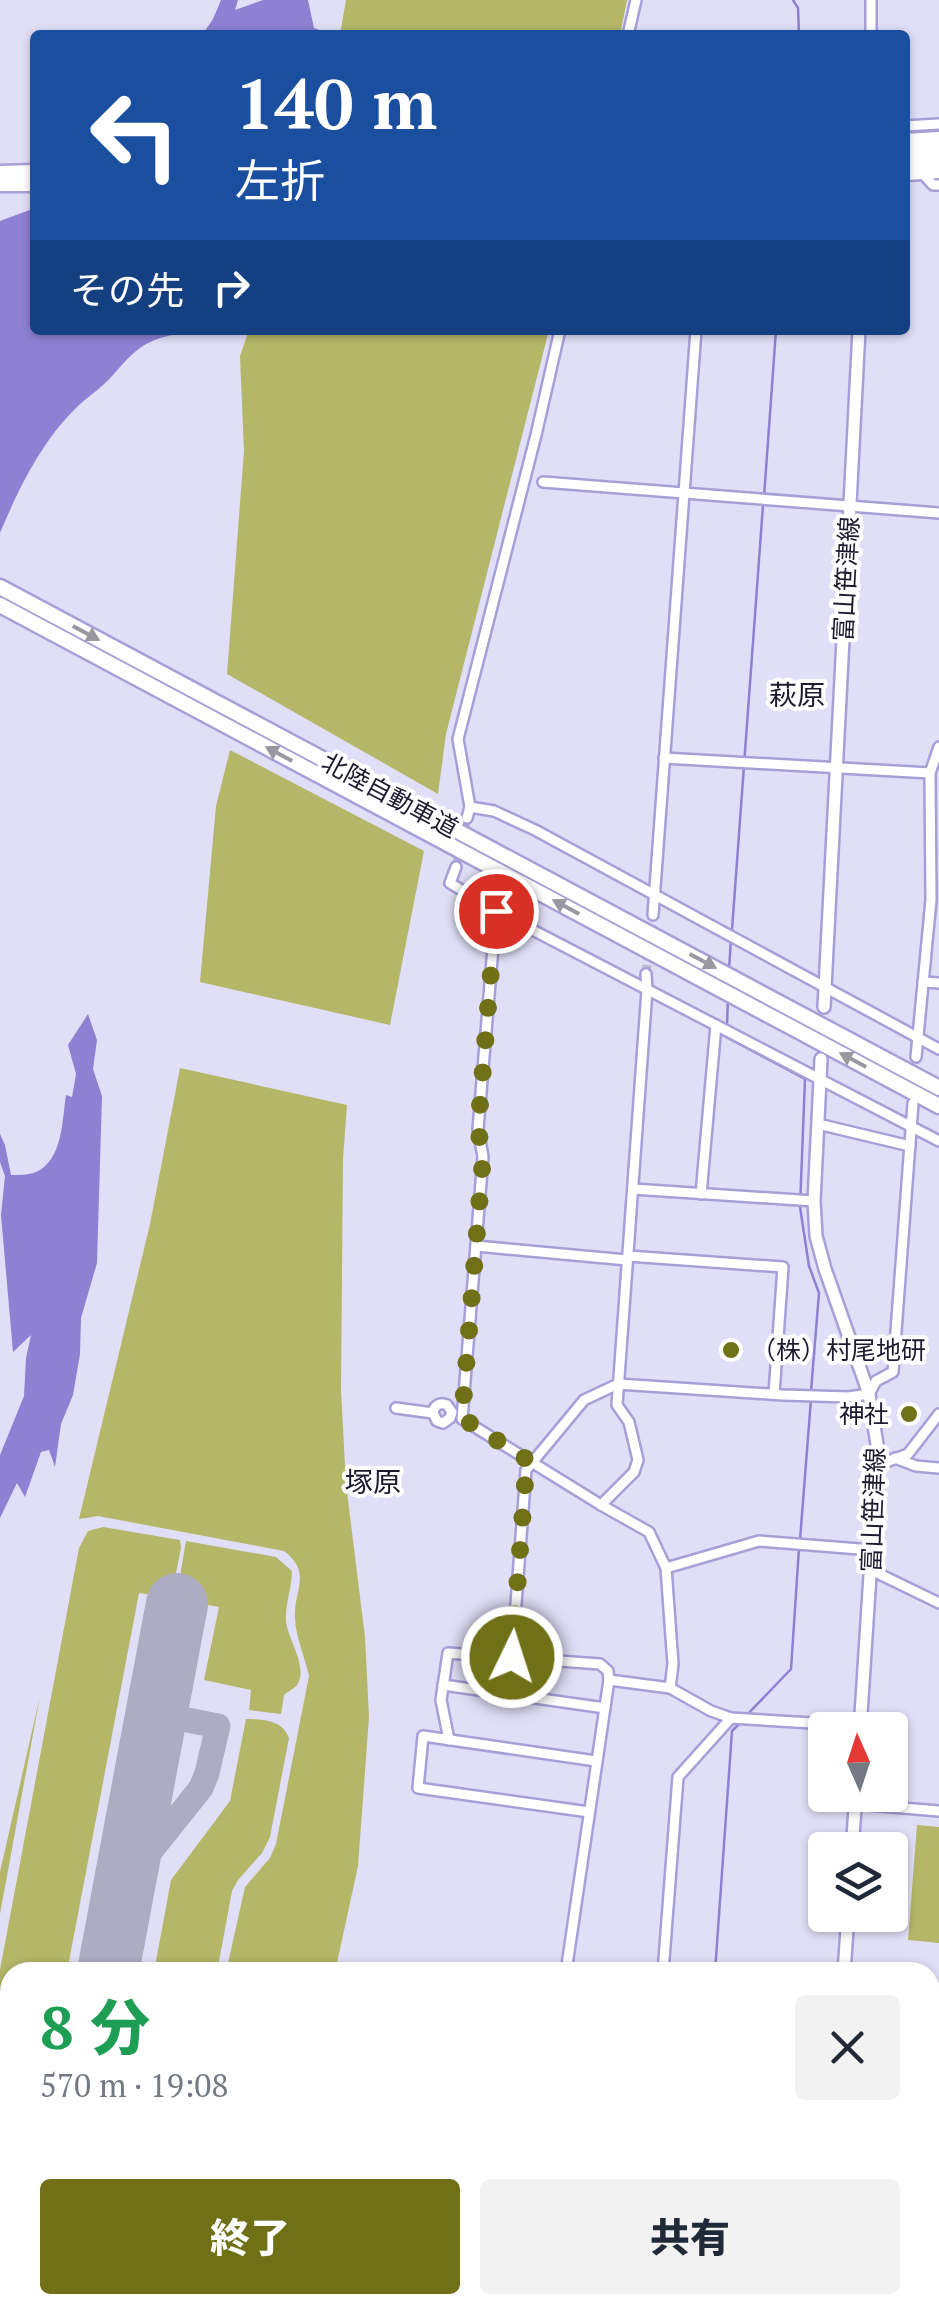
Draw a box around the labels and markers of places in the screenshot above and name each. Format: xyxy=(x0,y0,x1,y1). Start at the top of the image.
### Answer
pin xyxy=(454,869,539,954)
place label: （株）村尾地研 xyxy=(751,1333,926,1366)
marker: （株）村尾地研 xyxy=(720,1339,742,1361)
place label: 神社 xyxy=(839,1397,889,1430)
marker: 神社 xyxy=(898,1403,920,1425)

